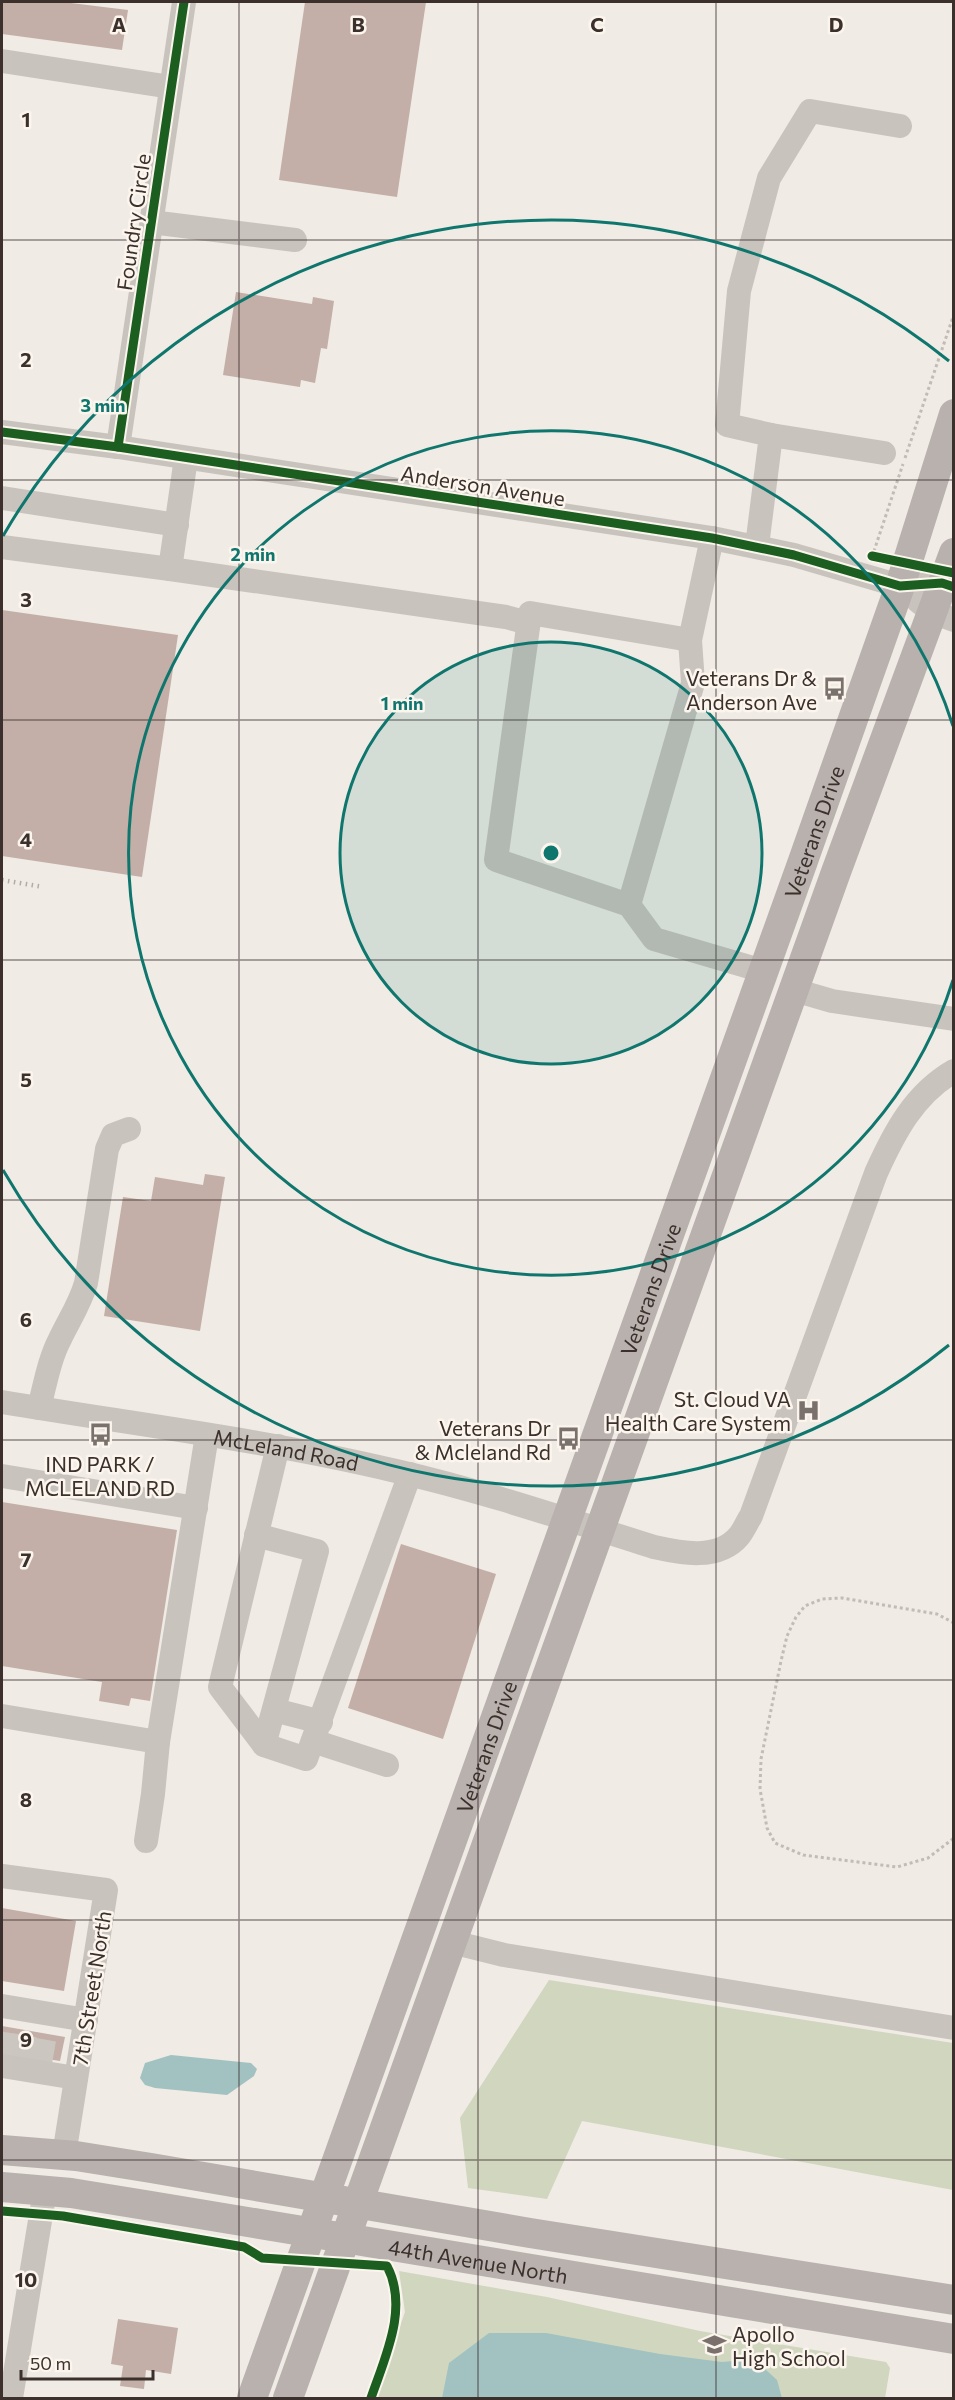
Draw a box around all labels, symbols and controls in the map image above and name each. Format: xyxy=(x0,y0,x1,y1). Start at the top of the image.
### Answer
text: A xyxy=(112,12,126,36)
text: B xyxy=(351,12,365,36)
text: C xyxy=(590,12,604,36)
text: D xyxy=(829,12,843,36)
text: 1 xyxy=(21,107,31,131)
street label: Foundry Circle xyxy=(111,152,155,292)
text: 2 xyxy=(20,347,32,371)
text: 3 min xyxy=(80,394,126,416)
street label: Anderson Avenue xyxy=(399,460,567,510)
text: 2 min xyxy=(231,543,275,565)
text: 3 xyxy=(20,587,32,611)
place label: Veterans Dr & Anderson Ave xyxy=(686,665,818,714)
bus stop icon: Veterans Dr & Anderson Ave xyxy=(822,676,848,702)
text: 1 min xyxy=(381,692,423,714)
street label: Veterans Drive xyxy=(778,762,848,901)
text: 4 xyxy=(20,827,32,851)
centre of rings xyxy=(541,843,561,863)
text: 5 xyxy=(20,1067,32,1091)
street label: Veterans Drive xyxy=(614,1219,685,1359)
text: 6 xyxy=(20,1307,32,1331)
place label: St. Cloud VA Health Care System xyxy=(605,1386,791,1435)
hospital icon: St. Cloud VA Health Care System xyxy=(796,1397,822,1423)
place label: Veterans Dr & Mcleland Rd xyxy=(415,1415,551,1464)
bus stop icon: IND PARK / MCLELAND RD xyxy=(87,1422,113,1448)
street label: McLeland Road xyxy=(212,1423,361,1475)
bus stop icon: Veterans Dr & Mcleland Rd xyxy=(556,1426,582,1452)
place label: IND PARK / MCLELAND RD xyxy=(25,1451,175,1500)
text: 7 xyxy=(21,1547,32,1571)
street label: Veterans Drive xyxy=(450,1677,521,1816)
text: 8 xyxy=(20,1787,32,1811)
street label: 7th Street North xyxy=(66,1909,116,2067)
text: 9 xyxy=(20,2027,32,2051)
street label: 44th Avenue North xyxy=(387,2233,570,2287)
text: 10 xyxy=(15,2267,37,2291)
place label: Apollo High School xyxy=(732,2321,846,2370)
school or university icon: Apollo High School xyxy=(701,2332,727,2358)
scale bar xyxy=(21,2343,153,2381)
text: 50 m xyxy=(30,2352,71,2374)

